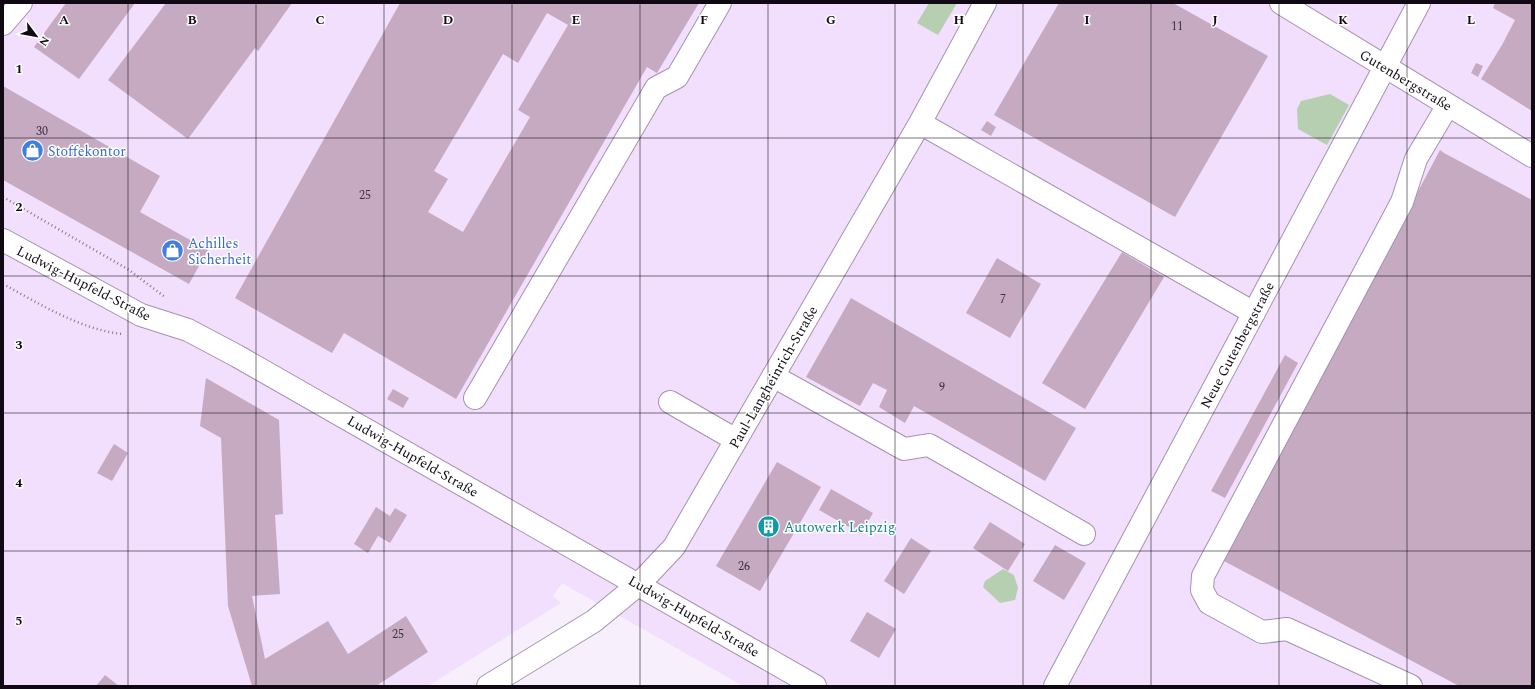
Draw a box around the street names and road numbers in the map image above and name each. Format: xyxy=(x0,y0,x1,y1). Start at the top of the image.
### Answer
street label: Gutenbergstraße xyxy=(1355,44,1456,117)
street label: Ludwig-Hupfeld-Straße xyxy=(13,240,155,327)
street label: Neue Gutenbergstraße xyxy=(1195,278,1280,412)
street label: Paul-Langheinrich-Straße xyxy=(724,302,823,453)
street label: Ludwig-Hupfeld-Straße xyxy=(343,410,483,503)
street label: Ludwig-Hupfeld-Straße xyxy=(624,570,764,663)

